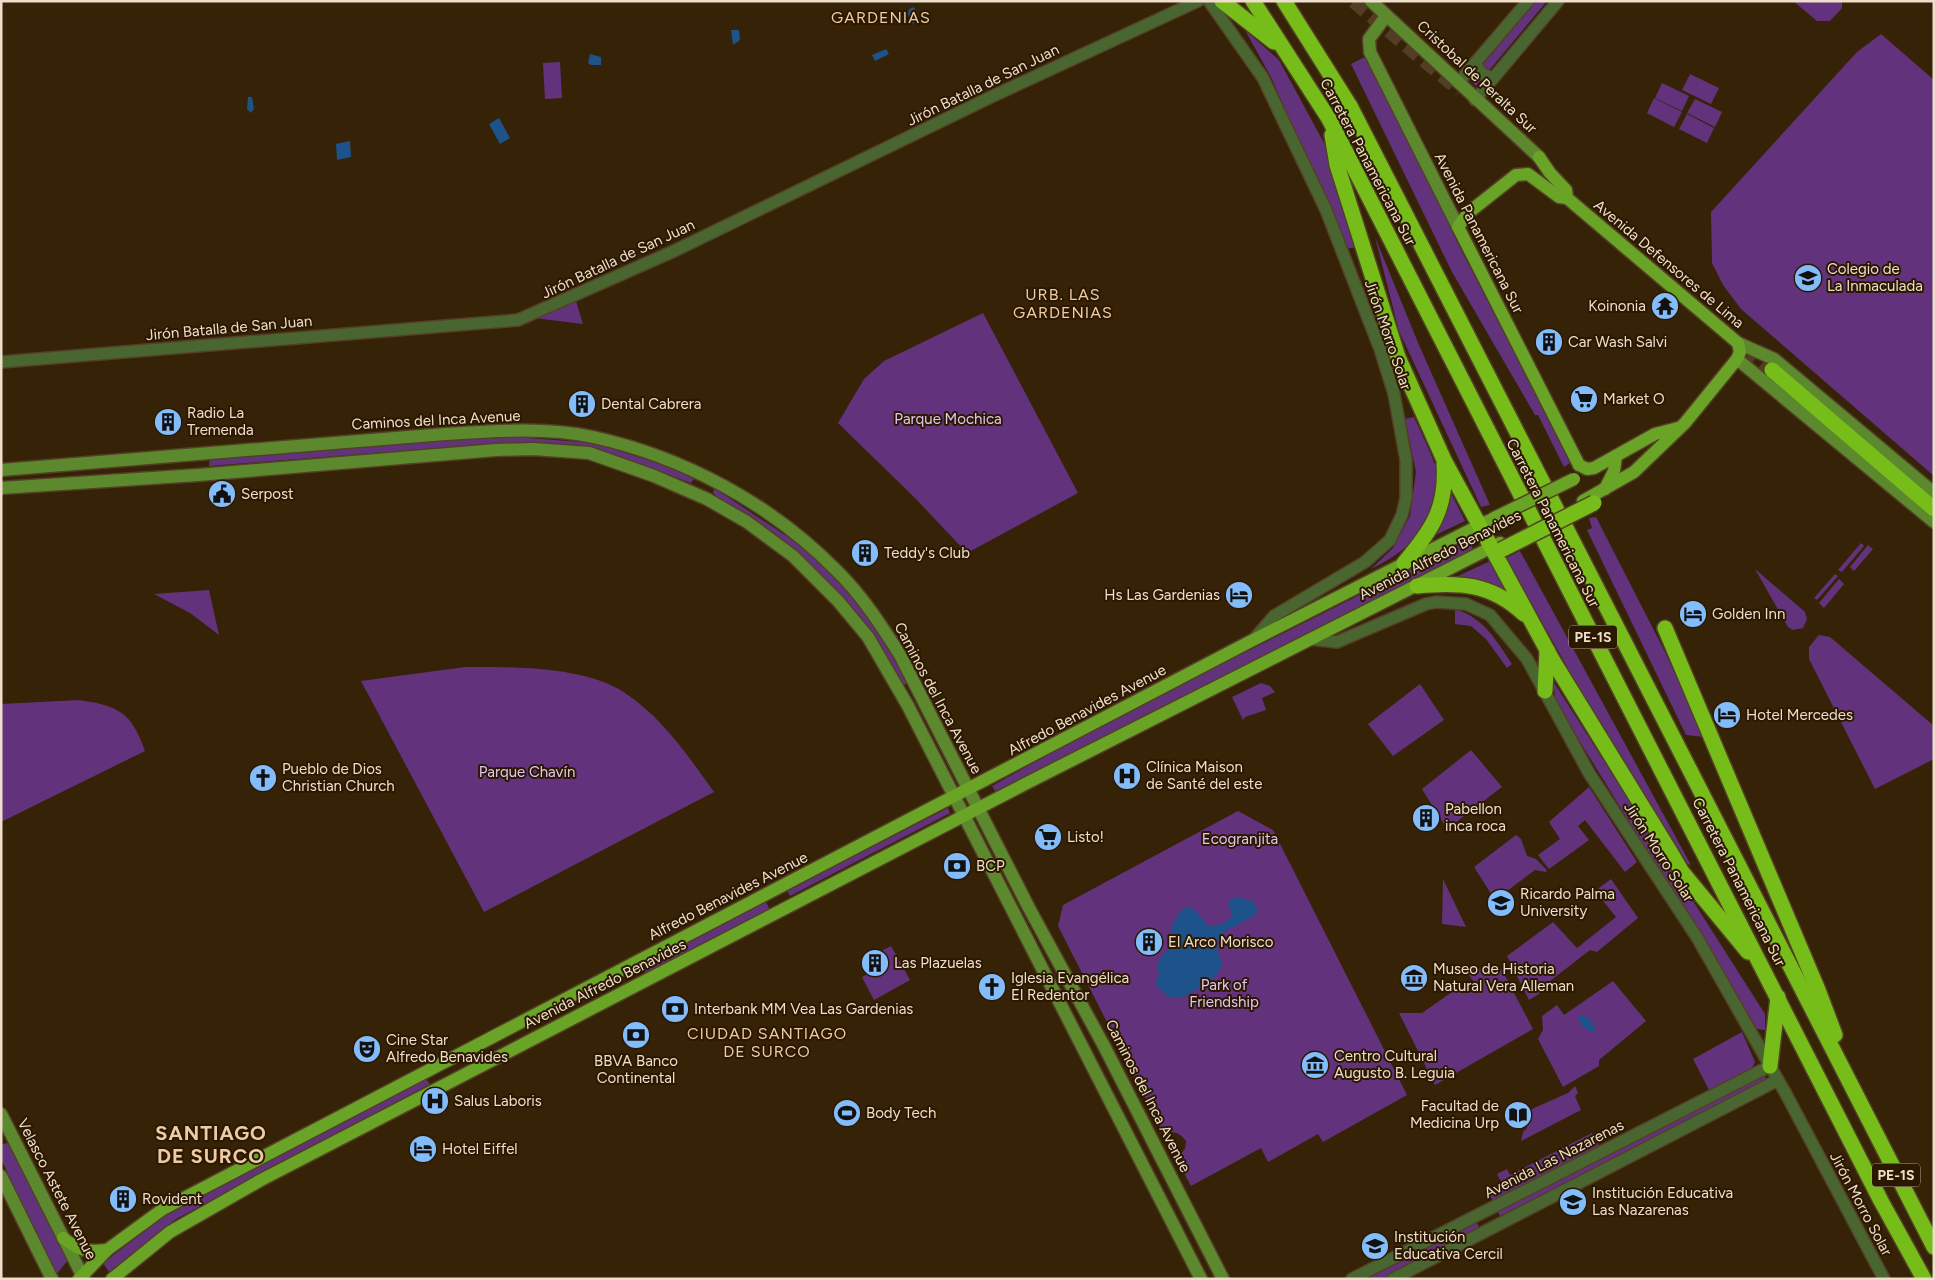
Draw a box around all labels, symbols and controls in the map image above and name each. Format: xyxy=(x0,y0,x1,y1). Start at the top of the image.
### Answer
district label: GARDENIAS xyxy=(831,8,931,27)
street label: Cristobal de Peralta Sur xyxy=(1413,17,1541,137)
street label: Jirón Batalla de San Juan xyxy=(904,40,1062,130)
street label: Carretera Panamericana Sur xyxy=(1316,75,1420,249)
street label: Avenida Panamericana Sur xyxy=(1431,150,1527,316)
street label: Avenida Defensores de Lima xyxy=(1590,196,1748,332)
street label: Jirón Batalla de San Juan xyxy=(539,216,697,302)
place label: Colegio de La Inmaculada xyxy=(1827,260,1923,295)
school or university icon: Colegio de La Inmaculada xyxy=(1793,263,1823,293)
street label: Jirón Morro Solar xyxy=(1361,278,1415,392)
district label: URB. LAS GARDENIAS xyxy=(1013,285,1113,322)
temple icon: Koinonia xyxy=(1650,291,1680,321)
place label: Koinonia xyxy=(1588,297,1646,315)
street label: Jirón Batalla de San Juan xyxy=(145,312,313,344)
building icon: Car Wash Salvi xyxy=(1534,327,1564,357)
place label: Car Wash Salvi xyxy=(1568,333,1667,351)
supermarket icon: Market O xyxy=(1569,384,1599,414)
building icon: Dental Cabrera xyxy=(567,389,597,419)
place label: Market O xyxy=(1603,390,1665,408)
place label: Dental Cabrera xyxy=(601,395,701,413)
place label: Radio La Tremenda xyxy=(187,404,254,439)
building icon: Radio La Tremenda xyxy=(153,407,183,437)
street label: Caminos del Inca Avenue xyxy=(351,407,521,433)
park label: Parque Mochica xyxy=(894,410,1002,428)
street label: Carretera Panamericana Sur xyxy=(1503,436,1603,610)
public building icon: Serpost xyxy=(207,479,237,509)
place label: Serpost xyxy=(241,485,294,503)
street label: Avenida Alfredo Benavides xyxy=(1356,506,1524,604)
building icon: Teddy's Club xyxy=(850,538,880,568)
place label: Teddy's Club xyxy=(884,544,970,562)
hotel icon: Hs Las Gardenias xyxy=(1224,580,1254,610)
place label: Hs Las Gardenias xyxy=(1104,586,1220,604)
hotel icon: Golden Inn xyxy=(1678,599,1708,629)
place label: Golden Inn xyxy=(1712,605,1785,623)
street label: Caminos del Inca Avenue xyxy=(890,619,986,777)
road number: PE-1S xyxy=(1569,626,1617,649)
street label: Alfredo Benavides Avenue xyxy=(1005,661,1169,759)
hotel icon: Hotel Mercedes xyxy=(1712,700,1742,730)
place label: Hotel Mercedes xyxy=(1746,706,1853,724)
place label: Clínica Maison de Santé del este xyxy=(1146,758,1262,793)
place label: Pueblo de Dios Christian Church xyxy=(282,760,395,795)
hospital icon: Clínica Maison de Santé del este xyxy=(1112,761,1142,791)
church icon: Pueblo de Dios Christian Church xyxy=(248,763,278,793)
park label: Parque Chavín xyxy=(479,763,575,781)
street label: Carretera Panamericana Sur xyxy=(1689,795,1789,969)
street label: Jirón Morro Solar xyxy=(1620,799,1698,905)
place label: Pabellon inca roca xyxy=(1445,800,1506,835)
building icon: Pabellon inca roca xyxy=(1411,803,1441,833)
supermarket icon: Listo! xyxy=(1033,822,1063,852)
place label: Listo! xyxy=(1067,828,1104,846)
park label: Ecogranjita xyxy=(1202,830,1278,848)
street label: Alfredo Benavides Avenue xyxy=(645,848,811,944)
bank icon: BCP xyxy=(942,851,972,881)
place label: BCP xyxy=(976,857,1005,875)
place label: Ricardo Palma University xyxy=(1520,885,1615,920)
school or university icon: Ricardo Palma University xyxy=(1486,888,1516,918)
building icon: El Arco Morisco xyxy=(1134,927,1164,957)
place label: El Arco Morisco xyxy=(1168,933,1274,951)
street label: Avenida Alfredo Benavides xyxy=(521,935,689,1033)
building icon: Las Plazuelas xyxy=(860,948,890,978)
place label: Las Plazuelas xyxy=(894,954,982,972)
place label: Museo de Historia Natural Vera Alleman xyxy=(1433,960,1574,995)
museum icon: Museo de Historia Natural Vera Alleman xyxy=(1399,963,1429,993)
place label: Iglesia Evangélica El Redentor xyxy=(1011,969,1129,1004)
church icon: Iglesia Evangélica El Redentor xyxy=(977,972,1007,1002)
park label: Park of Friendship xyxy=(1189,976,1259,1011)
bank icon: Interbank MM Vea Las Gardenias xyxy=(660,994,690,1024)
place label: Interbank MM Vea Las Gardenias xyxy=(694,1000,913,1018)
street label: Caminos del Inca Avenue xyxy=(1102,1017,1194,1175)
bank icon: BBVA Banco Continental xyxy=(621,1020,651,1050)
district label: CIUDAD SANTIAGO DE SURCO xyxy=(687,1024,847,1061)
place label: Cine Star Alfredo Benavides xyxy=(386,1031,508,1066)
theatre icon: Cine Star Alfredo Benavides xyxy=(352,1034,382,1064)
place label: Centro Cultural Augusto B. Leguia xyxy=(1334,1047,1455,1082)
museum icon: Centro Cultural Augusto B. Leguia xyxy=(1300,1050,1330,1080)
place label: BBVA Banco Continental xyxy=(594,1052,678,1087)
hospital icon: Salus Laboris xyxy=(420,1086,450,1116)
place label: Salus Laboris xyxy=(454,1092,542,1110)
place label: Facultad de Medicina Urp xyxy=(1410,1097,1499,1132)
sports icon: Body Tech xyxy=(832,1098,862,1128)
library icon: Facultad de Medicina Urp xyxy=(1503,1100,1533,1130)
place label: Body Tech xyxy=(866,1104,936,1122)
street label: Velasco Astete Avenue xyxy=(14,1116,100,1262)
street label: Avenida Las Nazarenas xyxy=(1481,1116,1627,1202)
district label: SANTIAGO DE SURCO xyxy=(155,1121,267,1168)
hotel icon: Hotel Eiffel xyxy=(408,1134,438,1164)
place label: Hotel Eiffel xyxy=(442,1140,518,1158)
street label: Jirón Morro Solar xyxy=(1826,1149,1896,1259)
road number: PE-1S xyxy=(1872,1164,1920,1186)
building icon: Rovident xyxy=(108,1184,138,1214)
place label: Institución Educativa Las Nazarenas xyxy=(1592,1184,1733,1219)
school or university icon: Institución Educativa Las Nazarenas xyxy=(1558,1187,1588,1217)
place label: Rovident xyxy=(142,1190,203,1208)
place label: Institución Educativa Cercil xyxy=(1394,1228,1503,1263)
school or university icon: Institución Educativa Cercil xyxy=(1360,1231,1390,1261)

